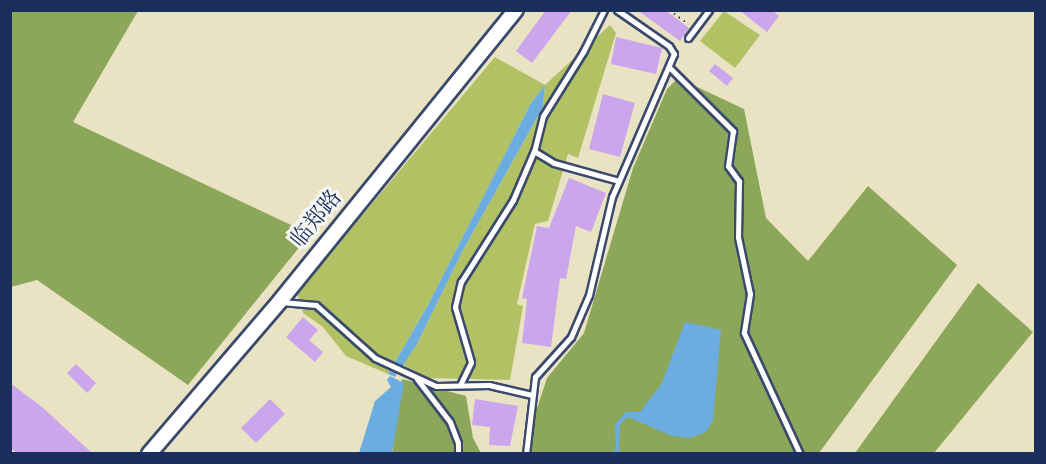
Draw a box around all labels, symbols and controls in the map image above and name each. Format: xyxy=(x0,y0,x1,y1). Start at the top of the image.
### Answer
street label: 临郑路 xyxy=(287,186,349,254)

